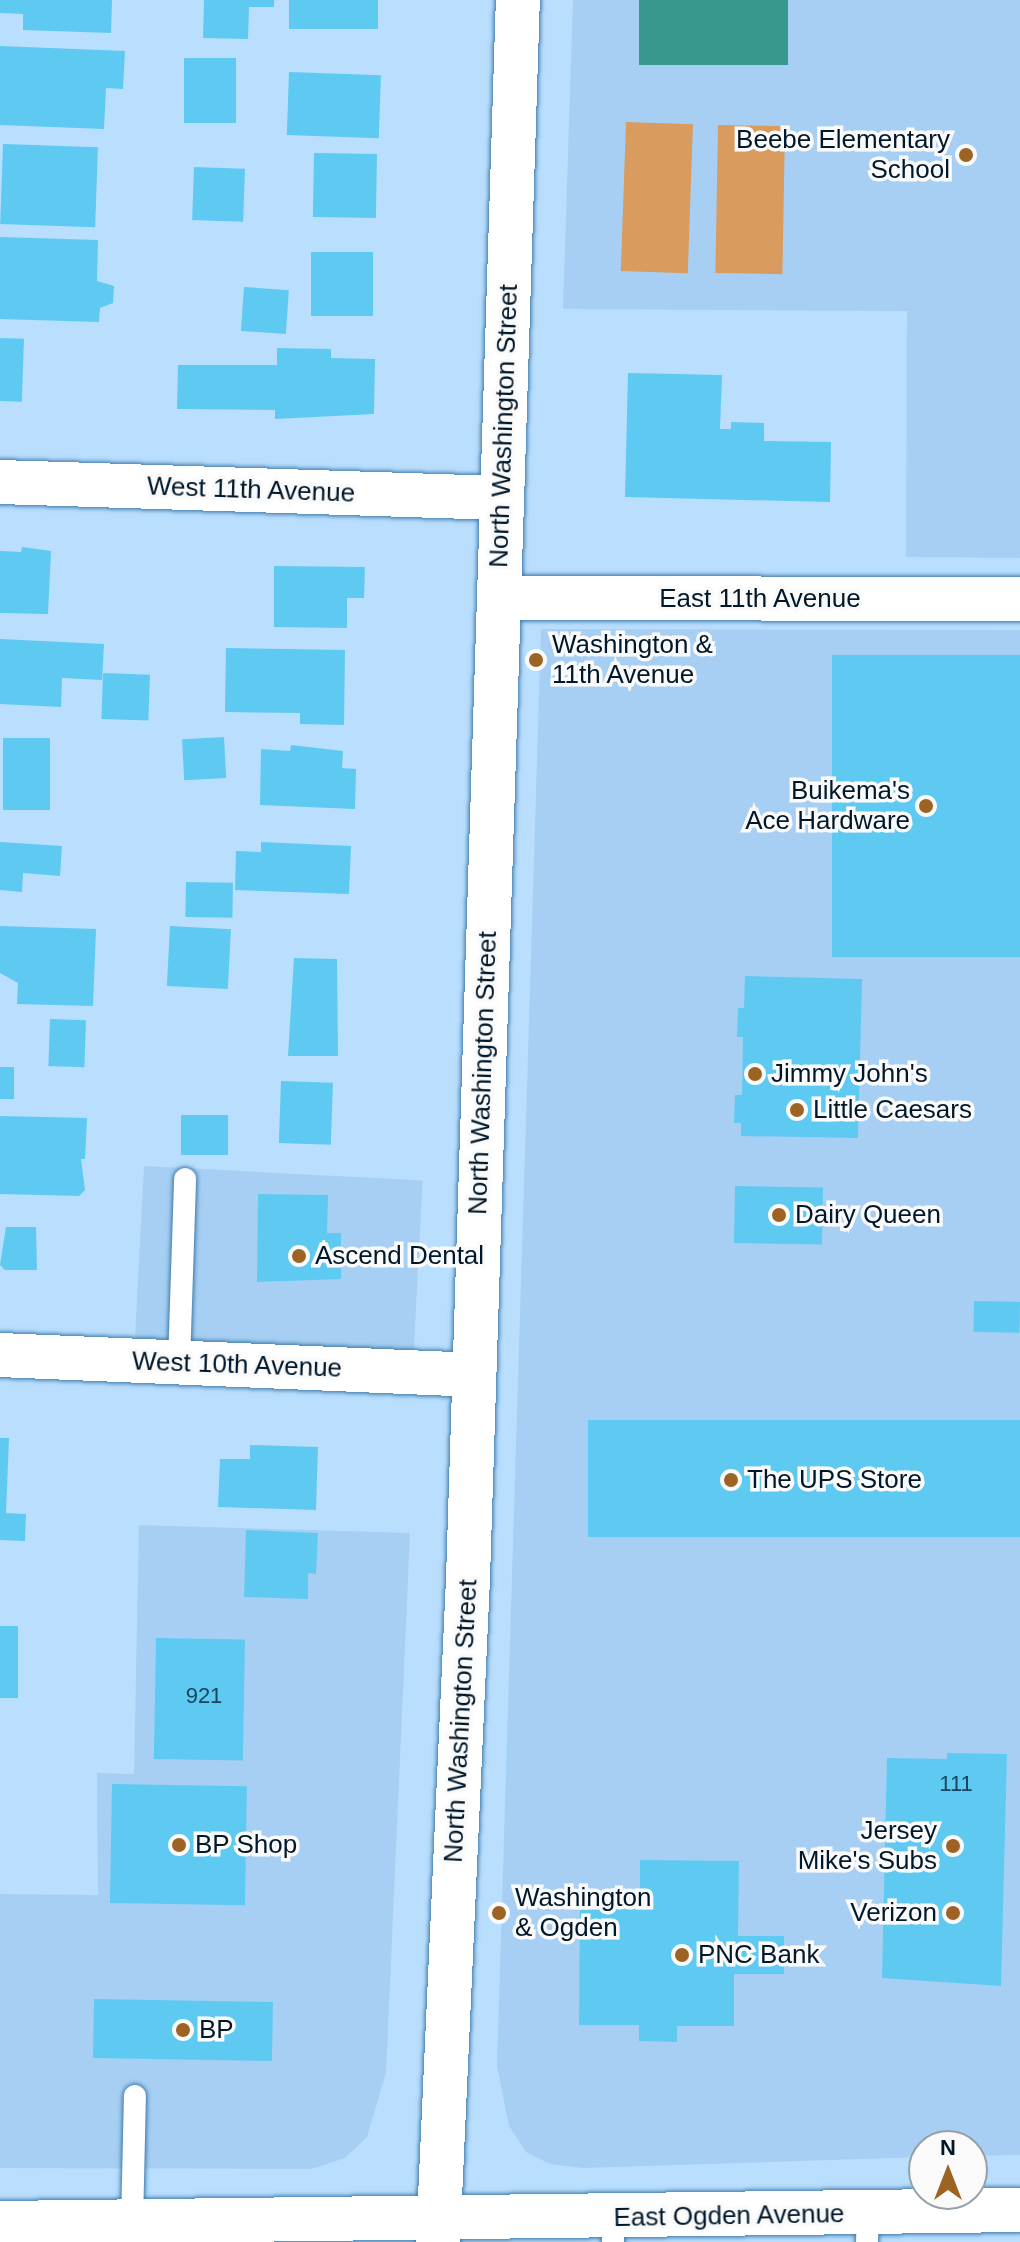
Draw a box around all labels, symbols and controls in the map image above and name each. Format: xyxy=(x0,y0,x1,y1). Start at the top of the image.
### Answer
place label: Beebe Elementary School xyxy=(736,124,950,186)
marker: Beebe Elementary School xyxy=(957,146,975,164)
street label: North Washington Street xyxy=(483,284,525,568)
street label: West 11th Avenue xyxy=(146,471,356,509)
street label: East 11th Avenue xyxy=(659,583,861,615)
place label: Washington & 11th Avenue xyxy=(552,629,713,690)
marker: Washington & 11th Avenue xyxy=(527,651,545,669)
place label: Buikema's Ace Hardware xyxy=(745,775,910,836)
marker: Buikema's Ace Hardware xyxy=(917,797,935,815)
street label: North Washington Street xyxy=(462,931,504,1215)
place label: Jimmy John's xyxy=(771,1058,928,1090)
marker: Jimmy John's xyxy=(746,1065,764,1083)
place label: Little Caesars xyxy=(813,1094,972,1126)
marker: Little Caesars xyxy=(788,1101,806,1119)
place label: Dairy Queen xyxy=(795,1199,941,1231)
marker: Dairy Queen xyxy=(770,1206,788,1224)
place label: Ascend Dental xyxy=(315,1240,484,1272)
marker: Ascend Dental xyxy=(290,1247,308,1265)
street label: West 10th Avenue xyxy=(131,1346,343,1384)
place label: The UPS Store xyxy=(747,1464,922,1496)
marker: The UPS Store xyxy=(722,1471,740,1489)
street label: North Washington Street xyxy=(438,1579,484,1863)
house number: 921 xyxy=(186,1683,222,1709)
house number: 111 xyxy=(939,1771,973,1797)
place label: Jersey Mike's Subs xyxy=(798,1815,937,1876)
place label: BP Shop xyxy=(195,1829,298,1861)
marker: BP Shop xyxy=(170,1836,188,1854)
marker: Jersey Mike's Subs xyxy=(944,1837,962,1855)
place label: Washington & Ogden xyxy=(515,1882,651,1944)
place label: Verizon xyxy=(850,1897,937,1929)
marker: Washington & Ogden xyxy=(490,1904,508,1922)
marker: Verizon xyxy=(944,1904,962,1922)
place label: PNC Bank xyxy=(698,1939,819,1971)
marker: PNC Bank xyxy=(673,1946,691,1964)
place label: BP xyxy=(199,2014,234,2046)
marker: BP xyxy=(174,2021,192,2039)
north arrow xyxy=(908,2130,988,2210)
text: N xyxy=(940,2135,956,2160)
street label: East Ogden Avenue xyxy=(613,2198,845,2234)

